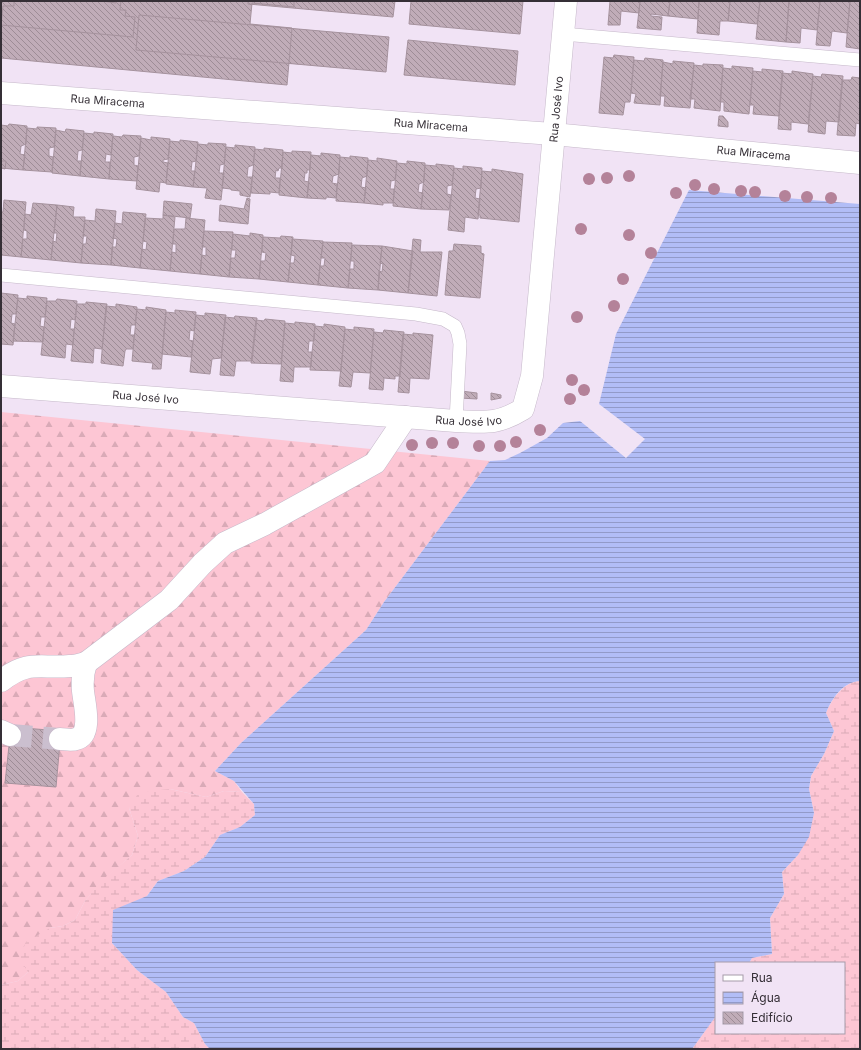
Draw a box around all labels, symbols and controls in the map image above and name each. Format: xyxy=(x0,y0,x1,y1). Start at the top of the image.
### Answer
street label: Rua José Ivo xyxy=(546,75,566,143)
street label: Rua Miracema xyxy=(70,91,145,111)
street label: Rua Miracema xyxy=(393,115,468,135)
street label: Rua Miracema xyxy=(716,142,791,163)
street label: Rua José Ivo xyxy=(112,388,180,407)
street label: Rua José Ivo xyxy=(435,412,504,429)
legend xyxy=(715,962,845,1034)
text: Rua xyxy=(751,970,773,985)
text: Água xyxy=(751,990,780,1005)
text: Edifício xyxy=(751,1010,793,1025)

